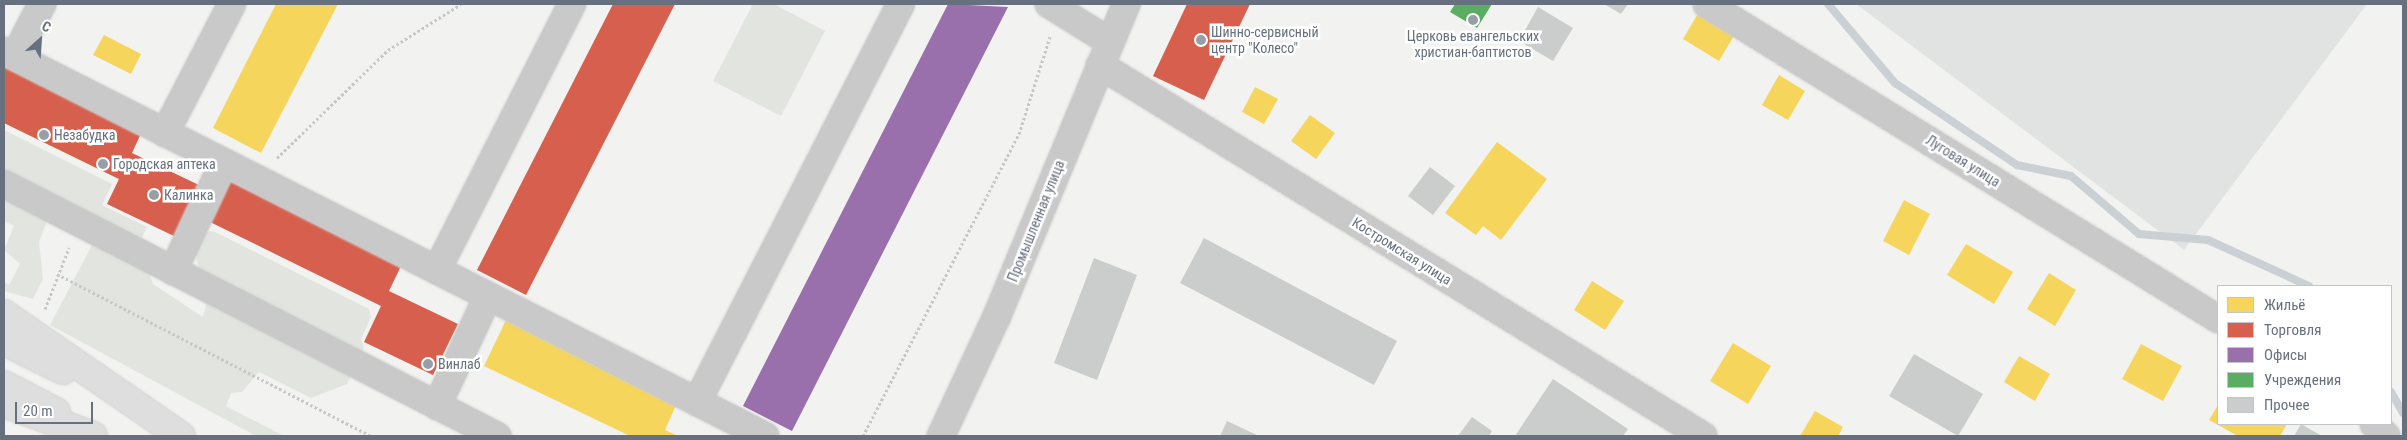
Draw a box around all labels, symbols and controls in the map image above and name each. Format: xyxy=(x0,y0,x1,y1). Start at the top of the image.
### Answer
marker: Церковь евангельских христиан-баптистов xyxy=(1467,14,1479,26)
north arrow xyxy=(15,15,65,65)
text: С xyxy=(39,18,54,35)
place label: Шинно-сервисный центр "Колесо" xyxy=(1211,24,1319,56)
place label: Церковь евангельских христиан-баптистов xyxy=(1407,28,1539,60)
marker: Шинно-сервисный центр "Колесо" xyxy=(1195,34,1207,46)
place label: Незабудка xyxy=(54,127,115,143)
marker: Незабудка xyxy=(38,129,50,141)
street label: Луговая улица xyxy=(1923,132,2003,190)
place label: Городская аптека xyxy=(113,156,216,172)
marker: Городская аптека xyxy=(97,158,109,170)
street label: Промышленная улица xyxy=(1004,158,1068,284)
place label: Калинка xyxy=(164,187,213,203)
marker: Калинка xyxy=(148,189,160,201)
street label: Костромская улица xyxy=(1349,214,1455,288)
legend xyxy=(2217,285,2392,425)
text: Жильё xyxy=(2264,296,2305,314)
text: Торговля xyxy=(2264,321,2321,339)
text: Офисы xyxy=(2264,346,2307,364)
place label: Винлаб xyxy=(438,356,481,372)
marker: Винлаб xyxy=(422,358,434,370)
text: Учреждения xyxy=(2264,371,2341,389)
scale bar xyxy=(18,392,95,424)
text: Прочее xyxy=(2264,396,2310,414)
text: 20 m xyxy=(23,402,53,420)

